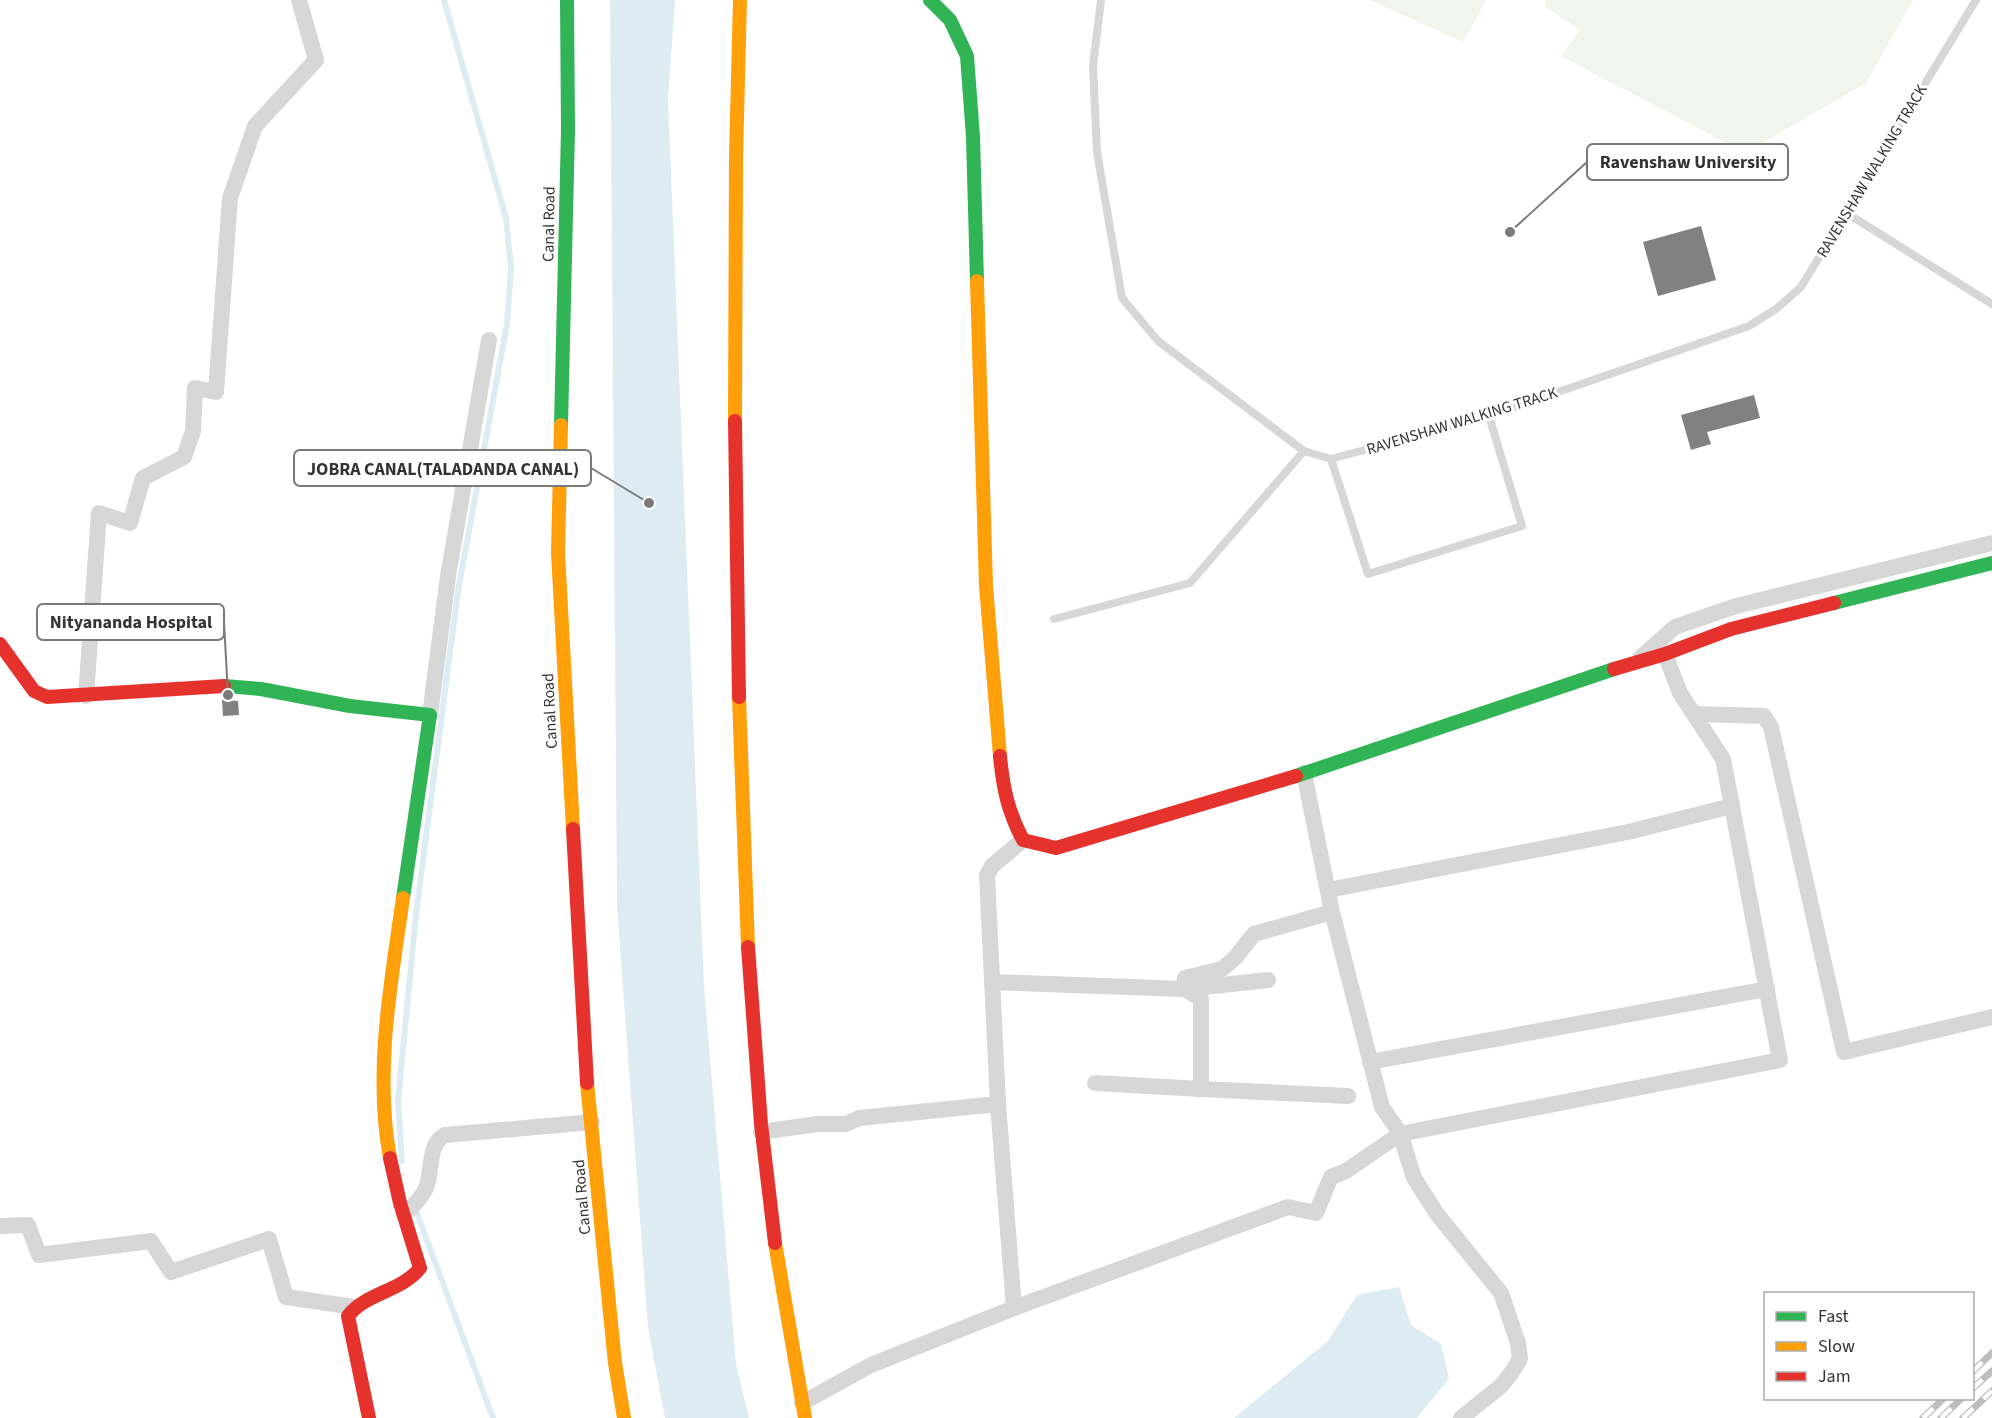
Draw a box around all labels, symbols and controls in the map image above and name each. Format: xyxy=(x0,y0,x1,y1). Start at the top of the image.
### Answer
street label: RAVENSHAW WALKING TRACK xyxy=(1811,80,1933,262)
callout: Ravenshaw University xyxy=(1587,144,1788,180)
text: Ravenshaw University xyxy=(1600,150,1777,175)
street label: Canal Road xyxy=(537,186,561,262)
street label: RAVENSHAW WALKING TRACK xyxy=(1364,381,1561,461)
callout: JOBRA CANAL(TALADANDA CANAL) xyxy=(294,450,591,486)
text: JOBRA CANAL(TALADANDA CANAL) xyxy=(307,457,579,482)
callout: Nityananda Hospital xyxy=(37,604,224,640)
text: Nityananda Hospital xyxy=(50,610,212,635)
street label: Canal Road xyxy=(537,673,563,749)
street label: Canal Road xyxy=(568,1158,596,1236)
legend xyxy=(1764,1292,1974,1400)
text: Fast xyxy=(1818,1304,1849,1329)
text: Slow xyxy=(1818,1334,1855,1359)
text: Jam xyxy=(1818,1364,1851,1389)

